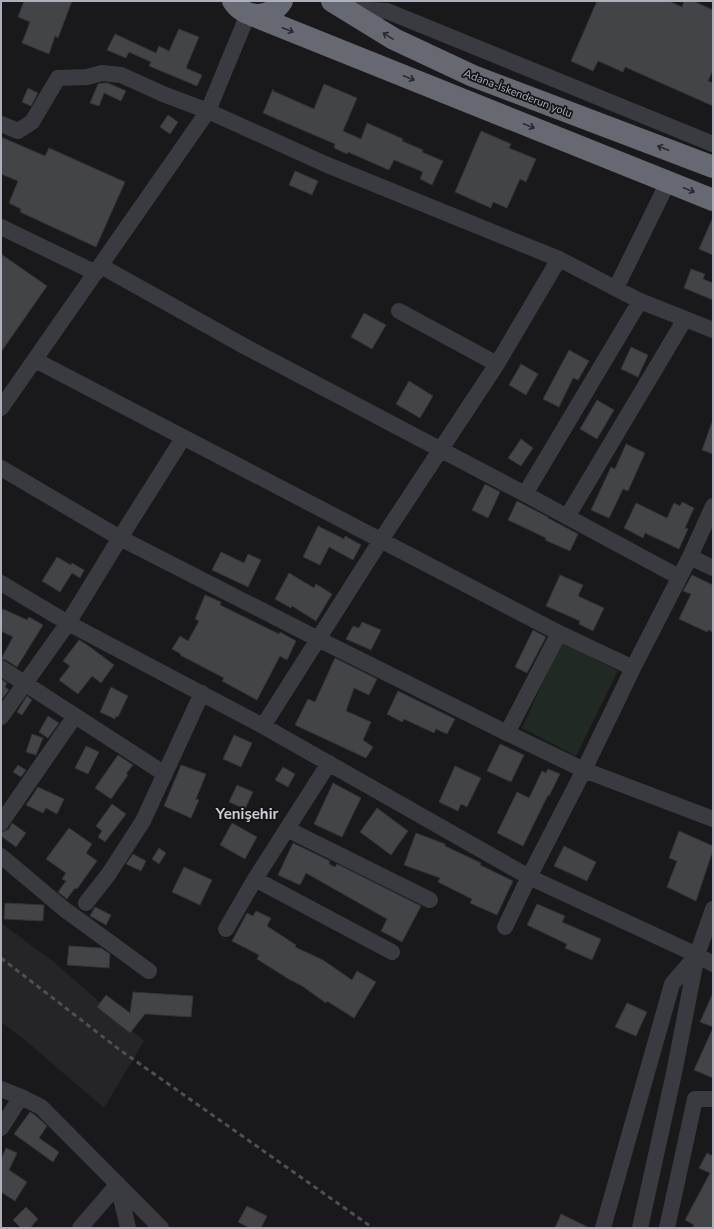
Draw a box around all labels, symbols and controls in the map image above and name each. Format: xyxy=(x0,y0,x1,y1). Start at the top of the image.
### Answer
one-way arrow xyxy=(282,26,294,34)
one-way arrow xyxy=(382,31,394,39)
street label: Adana-İskenderun yolu xyxy=(461,66,574,121)
one-way arrow xyxy=(402,74,414,82)
one-way arrow xyxy=(523,123,535,131)
one-way arrow xyxy=(658,144,670,152)
one-way arrow xyxy=(683,187,695,194)
district label: Yenişehir xyxy=(215,804,278,824)

